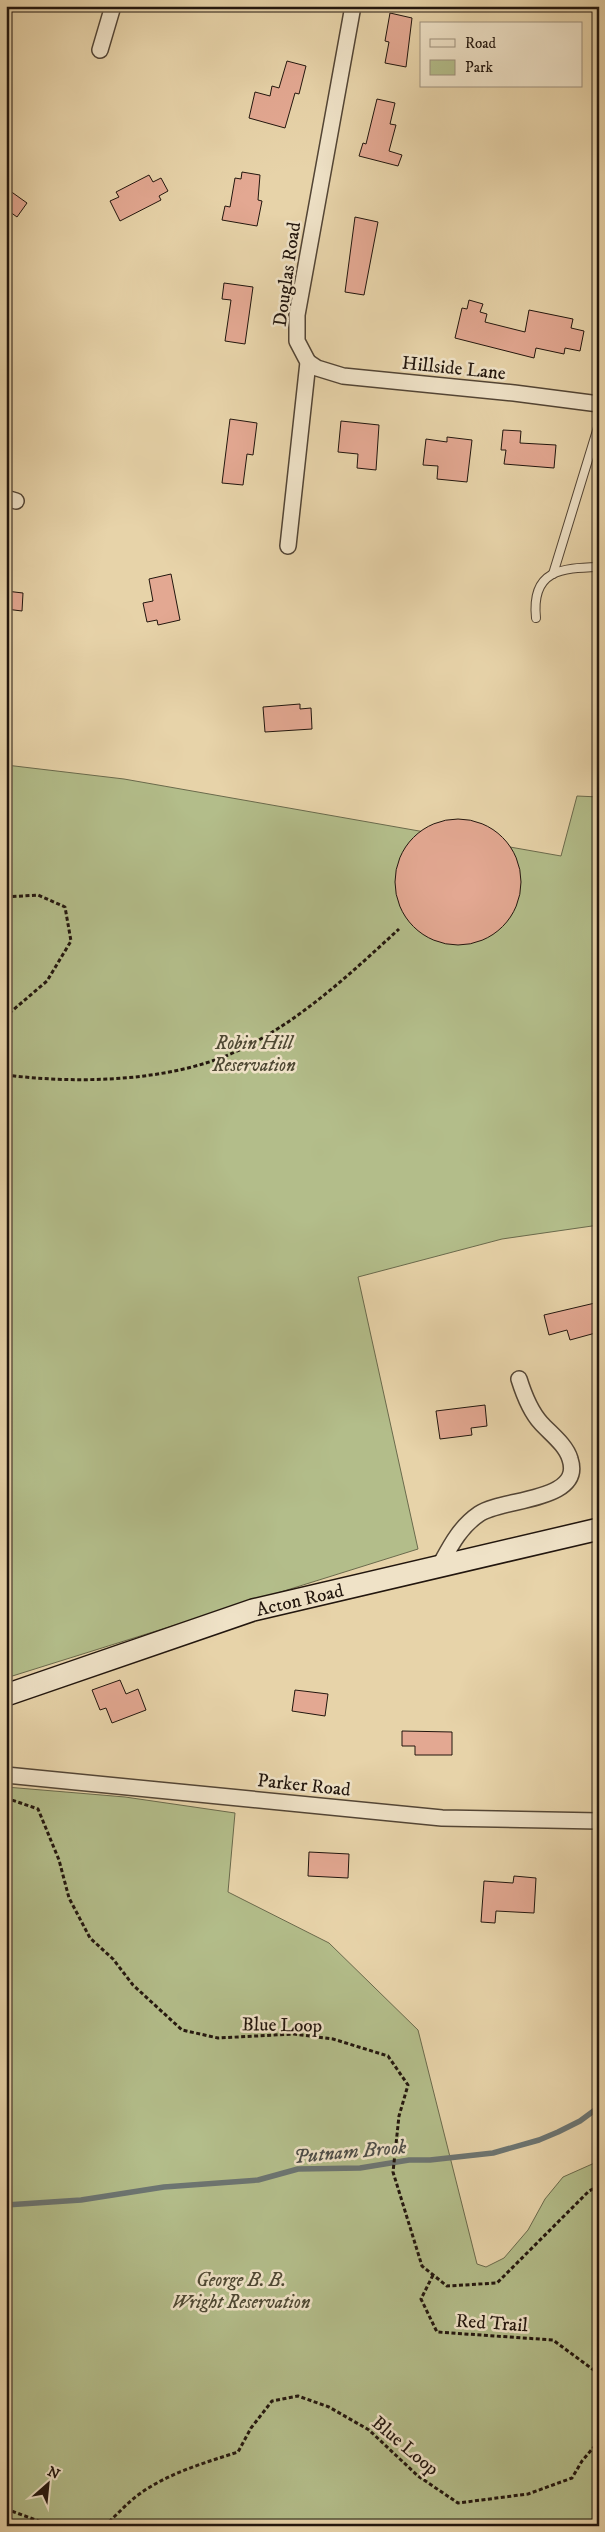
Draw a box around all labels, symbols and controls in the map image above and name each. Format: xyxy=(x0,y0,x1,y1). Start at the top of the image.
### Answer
legend xyxy=(420,22,582,88)
text: Road xyxy=(465,34,497,53)
text: Park xyxy=(465,58,494,77)
street label: Douglas Road xyxy=(269,220,306,328)
street label: Hillside Lane xyxy=(401,352,507,385)
park label: Robin Hill Reservation xyxy=(211,1032,296,1077)
street label: Acton Road xyxy=(254,1579,346,1622)
street label: Parker Road xyxy=(256,1769,352,1802)
street label: Blue Loop xyxy=(242,2013,322,2038)
water label: Putnam Brook xyxy=(293,2135,408,2170)
park label: George B. B. Wright Reservation xyxy=(172,2269,311,2314)
street label: Red Trail xyxy=(455,2310,529,2338)
street label: Blue Loop xyxy=(367,2411,443,2481)
north arrow xyxy=(22,2460,72,2510)
text: N xyxy=(44,2463,63,2484)

